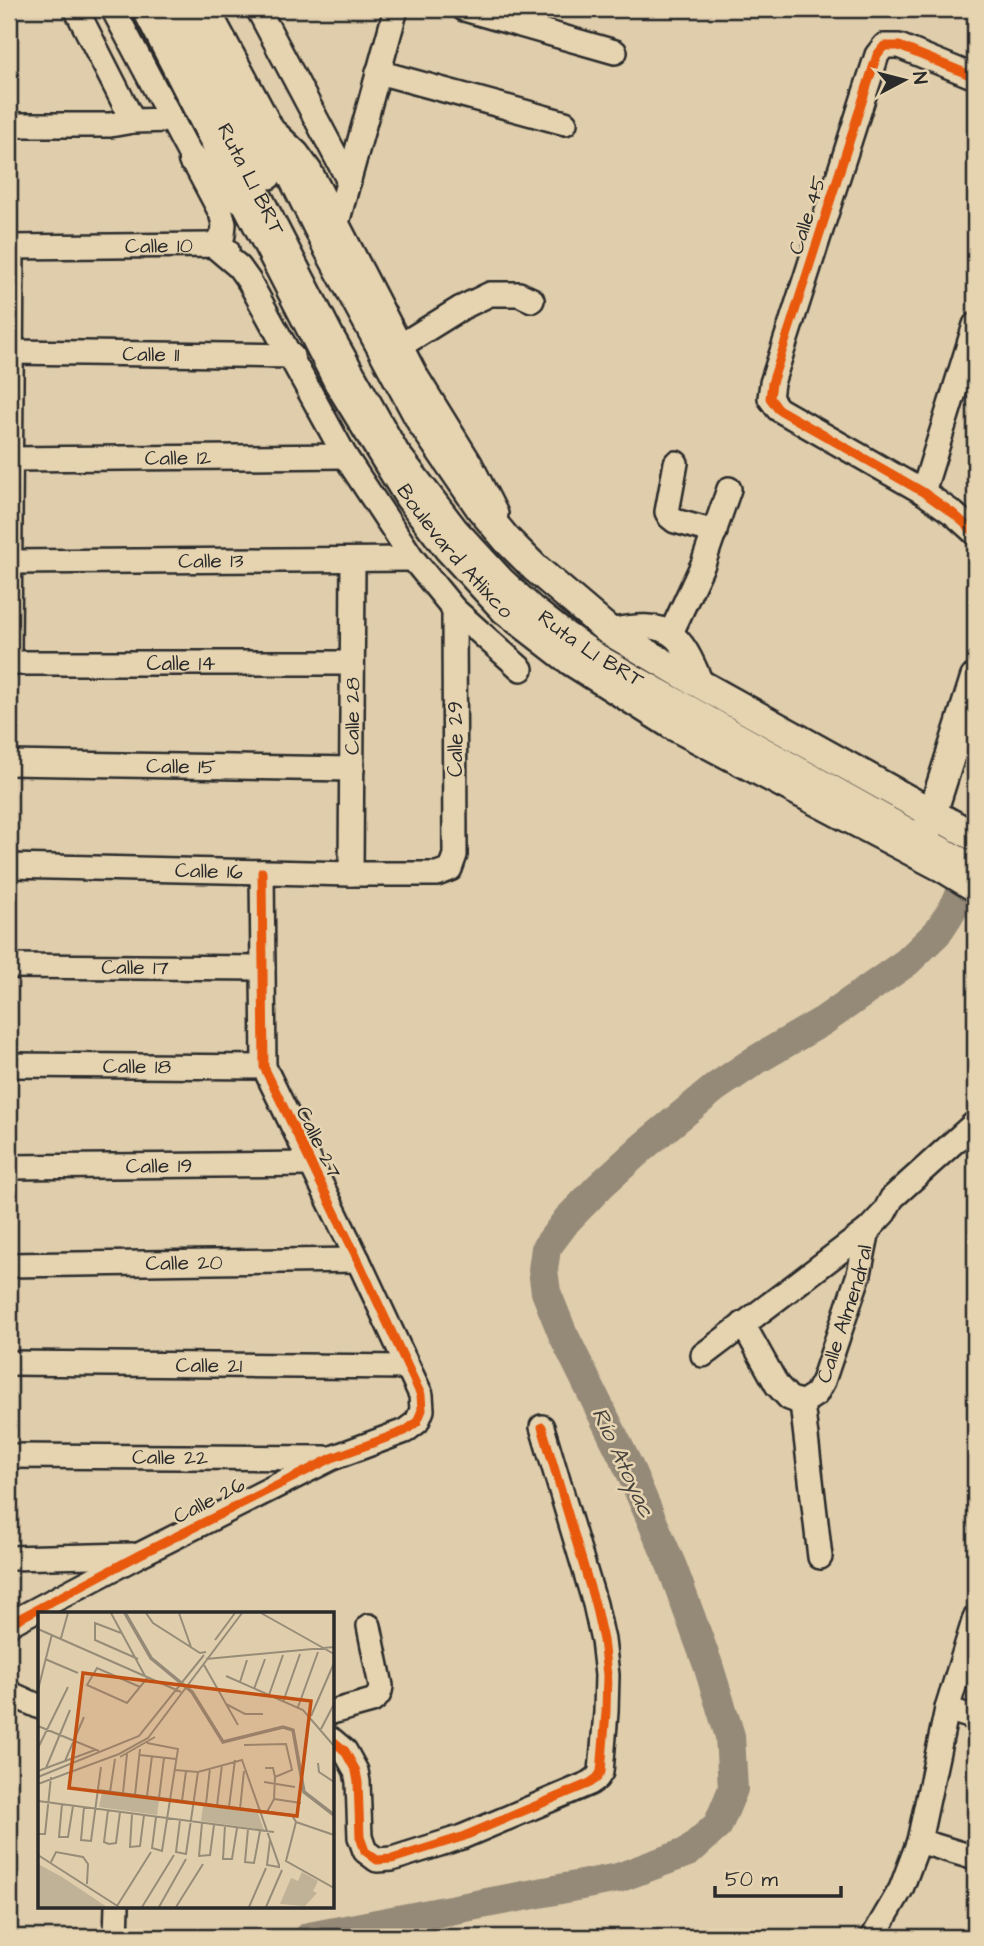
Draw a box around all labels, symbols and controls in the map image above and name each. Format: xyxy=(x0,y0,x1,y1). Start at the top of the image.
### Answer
north arrow xyxy=(869,46,939,116)
text: N xyxy=(905,71,934,86)
street label: Ruta L1 BRT xyxy=(210,118,292,241)
street label: Calle 45 xyxy=(781,172,834,258)
street label: Calle 10 xyxy=(125,231,193,261)
street label: Calle 11 xyxy=(122,340,180,369)
street label: Calle 12 xyxy=(145,443,211,473)
street label: Boulevard Atlixco xyxy=(389,478,519,626)
street label: Calle 13 xyxy=(178,546,244,576)
street label: Ruta L1 BRT xyxy=(532,603,650,695)
street label: Calle 14 xyxy=(147,649,215,678)
street label: Calle 28 xyxy=(338,677,367,755)
street label: Calle 29 xyxy=(441,701,470,777)
street label: Calle 15 xyxy=(146,751,216,782)
street label: Calle 16 xyxy=(175,856,243,886)
street label: Calle 17 xyxy=(101,953,169,982)
street label: Calle 18 xyxy=(103,1052,172,1081)
street label: Calle 27 xyxy=(289,1101,348,1183)
street label: Calle 19 xyxy=(126,1151,192,1181)
street label: Calle Almendral xyxy=(809,1242,880,1387)
street label: Calle 20 xyxy=(145,1248,223,1278)
street label: Calle 21 xyxy=(175,1351,243,1380)
water label: Río Atoyac xyxy=(583,1402,663,1523)
street label: Calle 22 xyxy=(132,1443,208,1472)
street label: Calle 26 xyxy=(168,1470,250,1531)
inset map xyxy=(38,1612,334,1908)
scale bar xyxy=(715,1855,841,1899)
text: 50 m xyxy=(725,1865,779,1894)

